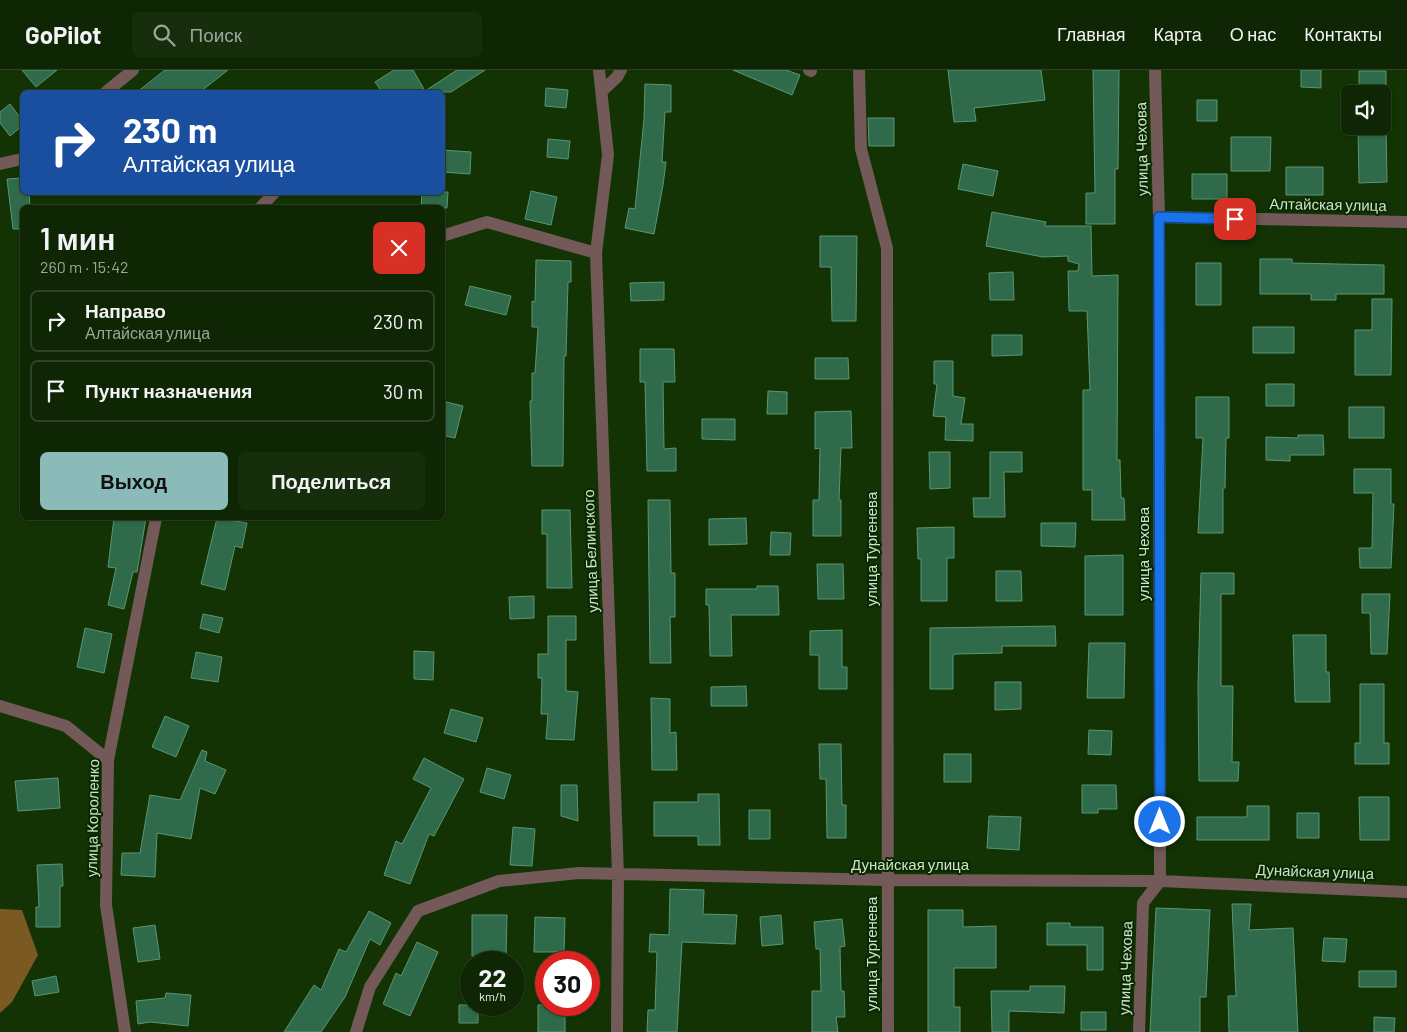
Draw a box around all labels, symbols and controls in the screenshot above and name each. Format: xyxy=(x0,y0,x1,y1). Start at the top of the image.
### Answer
search box xyxy=(132,12,482,57)
text: GoPilot xyxy=(25,20,102,49)
icon: search xyxy=(150,21,178,49)
text: Поиск xyxy=(190,23,242,46)
text: Главная xyxy=(1057,23,1126,45)
text: Карта xyxy=(1154,23,1202,45)
text: О нас xyxy=(1230,23,1276,45)
text: Контакты xyxy=(1304,23,1382,45)
map controls xyxy=(1341,85,1391,135)
button: sound xyxy=(1341,85,1391,135)
street label: улица Чехова xyxy=(1131,101,1151,196)
text: 230 m xyxy=(123,108,217,150)
icon: right xyxy=(40,110,105,175)
text: Алтайская улица xyxy=(123,150,295,176)
street label: Алтайская улица xyxy=(1269,194,1387,214)
pin xyxy=(1214,198,1256,240)
icon: arrive xyxy=(1221,205,1249,233)
text: 1 мин xyxy=(40,220,115,256)
button: close xyxy=(373,222,425,274)
text: 260 m · 15:42 xyxy=(40,257,129,276)
text: Направо xyxy=(85,299,166,322)
icon: right xyxy=(42,307,70,335)
text: 230 m xyxy=(373,310,423,333)
text: Алтайская улица xyxy=(85,323,210,342)
icon: arrive xyxy=(42,377,70,405)
text: Пункт назначения xyxy=(85,379,252,402)
text: 30 m xyxy=(383,380,423,403)
button: Выход xyxy=(40,452,228,510)
button: Поделиться xyxy=(238,452,425,510)
street label: улица Белинского xyxy=(579,489,601,613)
street label: улица Тургенева xyxy=(862,491,880,606)
street label: улица Чехова xyxy=(1134,506,1152,601)
street label: улица Короленко xyxy=(82,759,102,877)
position arrow xyxy=(1133,795,1185,847)
street label: Дунайская улица xyxy=(851,855,970,873)
street label: Дунайская улица xyxy=(1256,860,1375,882)
street label: улица Тургенева xyxy=(862,896,880,1011)
street label: улица Чехова xyxy=(1114,920,1136,1015)
speed limit sign: 30 xyxy=(535,951,600,1016)
text: 22 xyxy=(478,962,507,992)
text: km/h xyxy=(479,989,506,1003)

